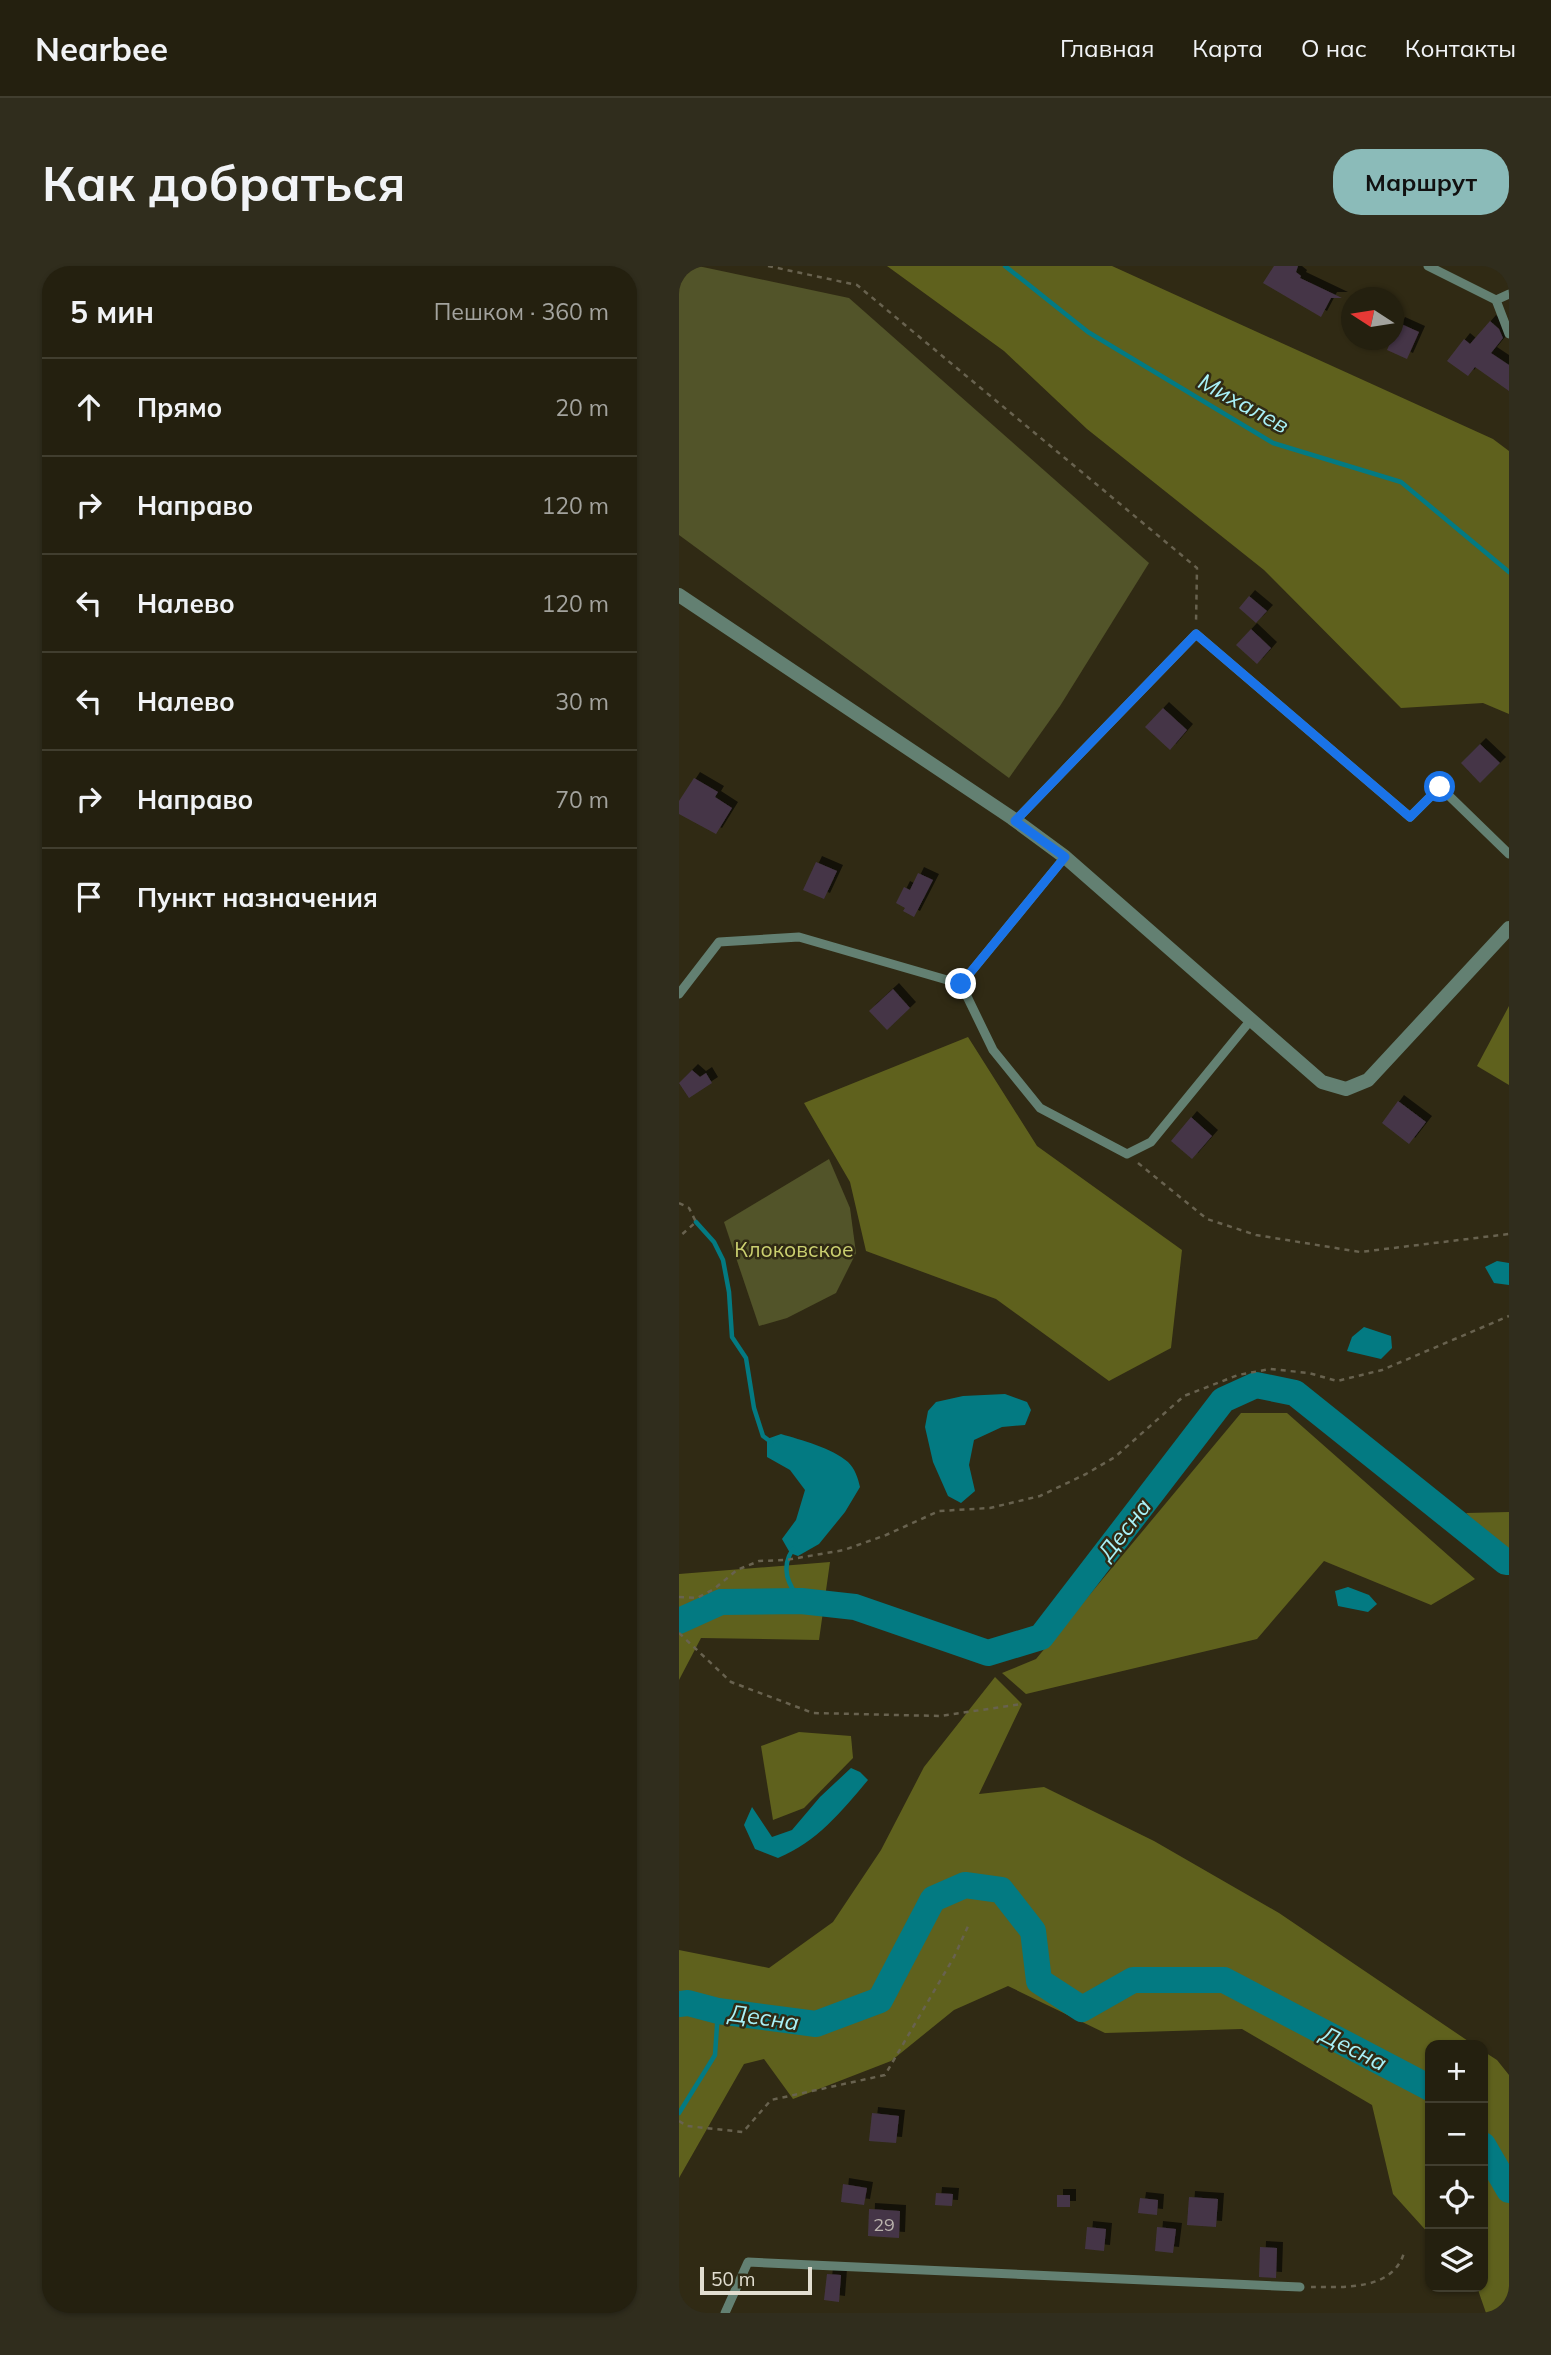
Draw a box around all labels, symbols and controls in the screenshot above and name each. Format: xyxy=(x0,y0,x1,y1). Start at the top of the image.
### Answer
text: Nearbee xyxy=(35,28,168,69)
text: Главная xyxy=(1060,33,1154,63)
text: Карта xyxy=(1192,33,1263,63)
text: О нас xyxy=(1301,33,1367,63)
text: Контакты xyxy=(1405,33,1516,63)
button: Маршрут xyxy=(1333,149,1509,215)
text: Как добраться xyxy=(42,152,405,213)
north arrow xyxy=(1341,287,1404,350)
text: 5 мин xyxy=(70,293,154,331)
text: Пешком · 360 m xyxy=(434,297,609,326)
water label: Михалев xyxy=(1194,366,1294,440)
icon: ahead xyxy=(70,388,108,426)
text: Прямо xyxy=(137,391,222,424)
text: 20 m xyxy=(555,393,609,422)
icon: right xyxy=(70,486,108,524)
text: Направо xyxy=(137,489,253,522)
text: 120 m xyxy=(541,491,609,520)
icon: left xyxy=(70,584,108,622)
text: Налево xyxy=(137,587,235,620)
text: 120 m xyxy=(541,589,609,618)
icon: left xyxy=(70,682,108,720)
text: Налево xyxy=(137,685,235,718)
text: 30 m xyxy=(555,687,609,716)
route start xyxy=(1424,771,1455,802)
icon: right xyxy=(70,780,108,818)
text: Направо xyxy=(137,783,253,816)
text: 70 m xyxy=(555,785,609,814)
icon: arrive xyxy=(70,878,108,916)
text: Пункт назначения xyxy=(137,881,378,914)
route end xyxy=(945,968,976,999)
park label: Клоковское xyxy=(734,1236,854,1262)
water label: Десна xyxy=(1090,1492,1157,1567)
water label: Десна xyxy=(725,1997,801,2036)
water label: Десна xyxy=(1314,2018,1392,2077)
map controls xyxy=(1425,2040,1488,2292)
button: + xyxy=(1425,2040,1488,2103)
button: − xyxy=(1425,2103,1488,2166)
button: locate xyxy=(1425,2166,1488,2229)
house number: 29 xyxy=(873,2213,895,2236)
button: layers xyxy=(1425,2229,1488,2292)
scale bar xyxy=(700,2264,812,2296)
text: 50 m xyxy=(711,2267,755,2291)

